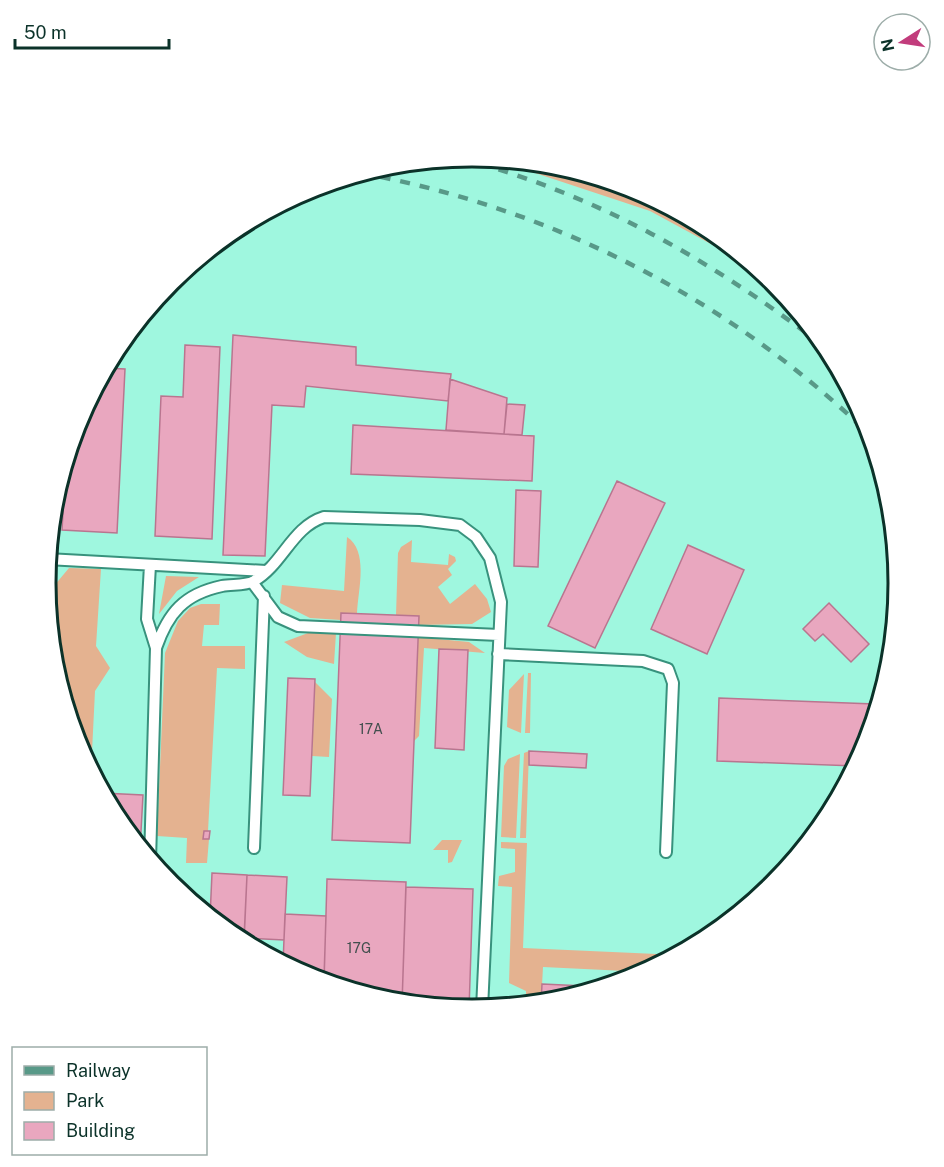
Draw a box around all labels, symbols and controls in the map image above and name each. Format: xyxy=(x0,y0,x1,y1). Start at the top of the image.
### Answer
scale bar xyxy=(15,12,170,50)
north arrow xyxy=(872,12,932,72)
text: 50 m xyxy=(24,22,67,43)
text: N xyxy=(877,37,898,53)
house number: 17A xyxy=(359,721,383,737)
house number: 17G xyxy=(347,940,371,956)
legend xyxy=(12,1047,207,1155)
text: Railway xyxy=(66,1060,131,1081)
text: Park xyxy=(66,1090,104,1111)
text: Building xyxy=(66,1120,135,1141)

